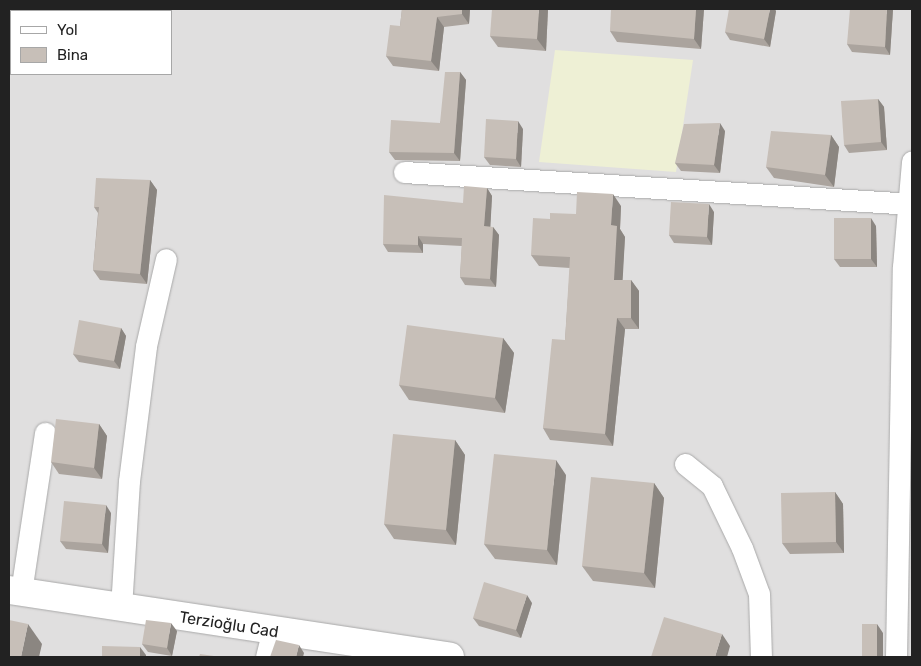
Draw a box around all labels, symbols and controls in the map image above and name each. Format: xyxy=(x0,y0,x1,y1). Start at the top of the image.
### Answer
legend xyxy=(10,10,172,75)
text: Yol xyxy=(57,21,78,39)
text: Bina xyxy=(57,46,88,64)
street label: Terzioğlu Cad xyxy=(178,608,280,642)

